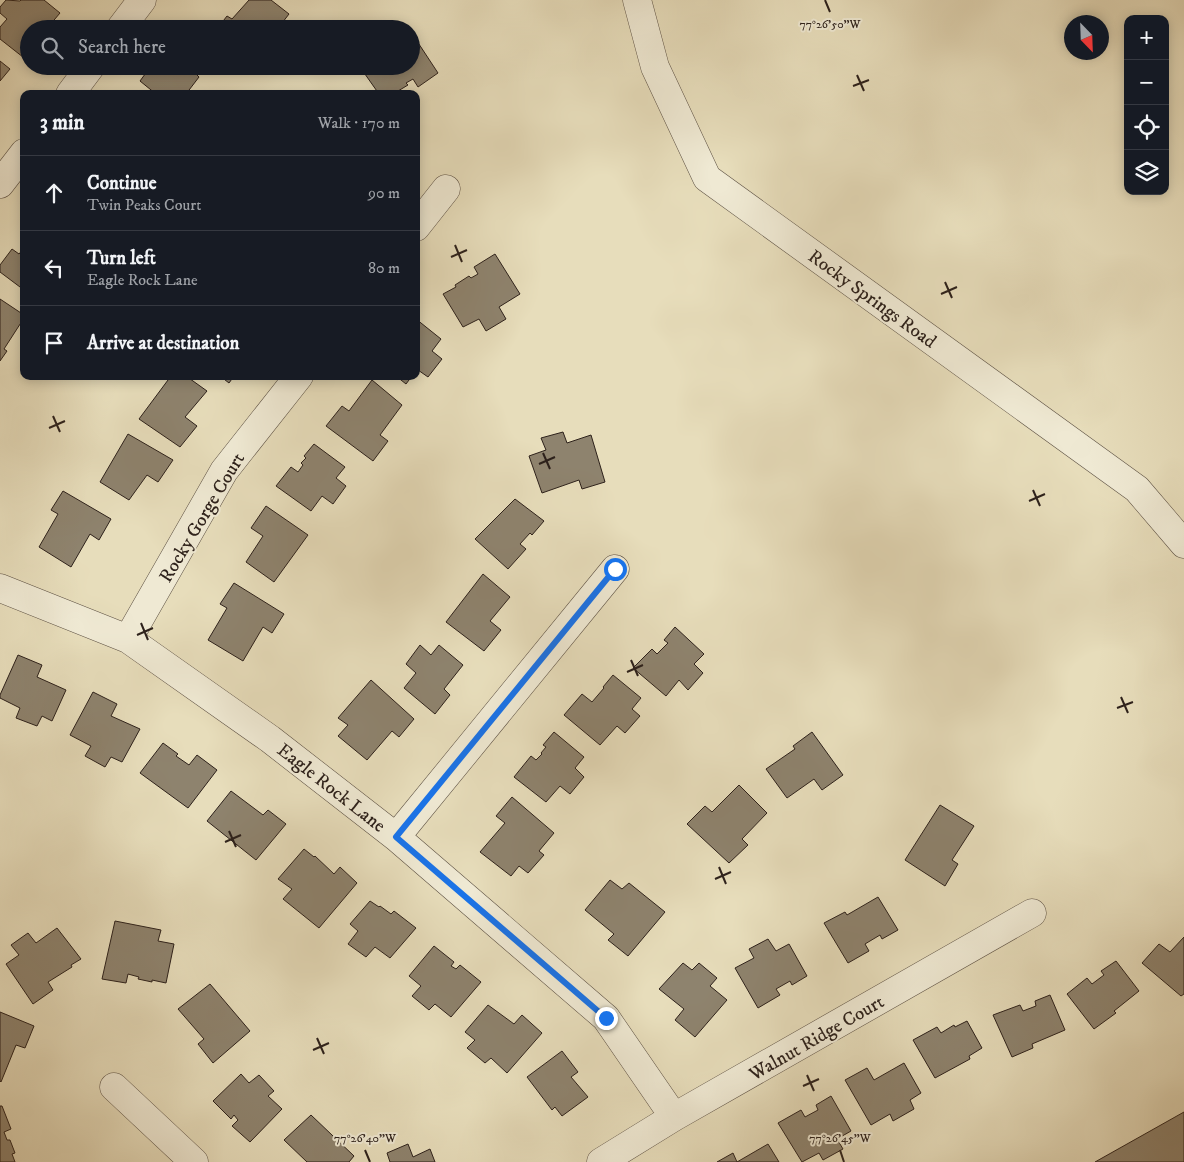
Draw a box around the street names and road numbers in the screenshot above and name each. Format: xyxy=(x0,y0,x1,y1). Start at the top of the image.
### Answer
street label: Rocky Springs Road xyxy=(804,245,941,354)
street label: Rocky Gorge Court xyxy=(154,449,250,587)
street label: Eagle Rock Lane xyxy=(272,739,390,838)
street label: Walnut Ridge Court xyxy=(744,990,888,1087)

